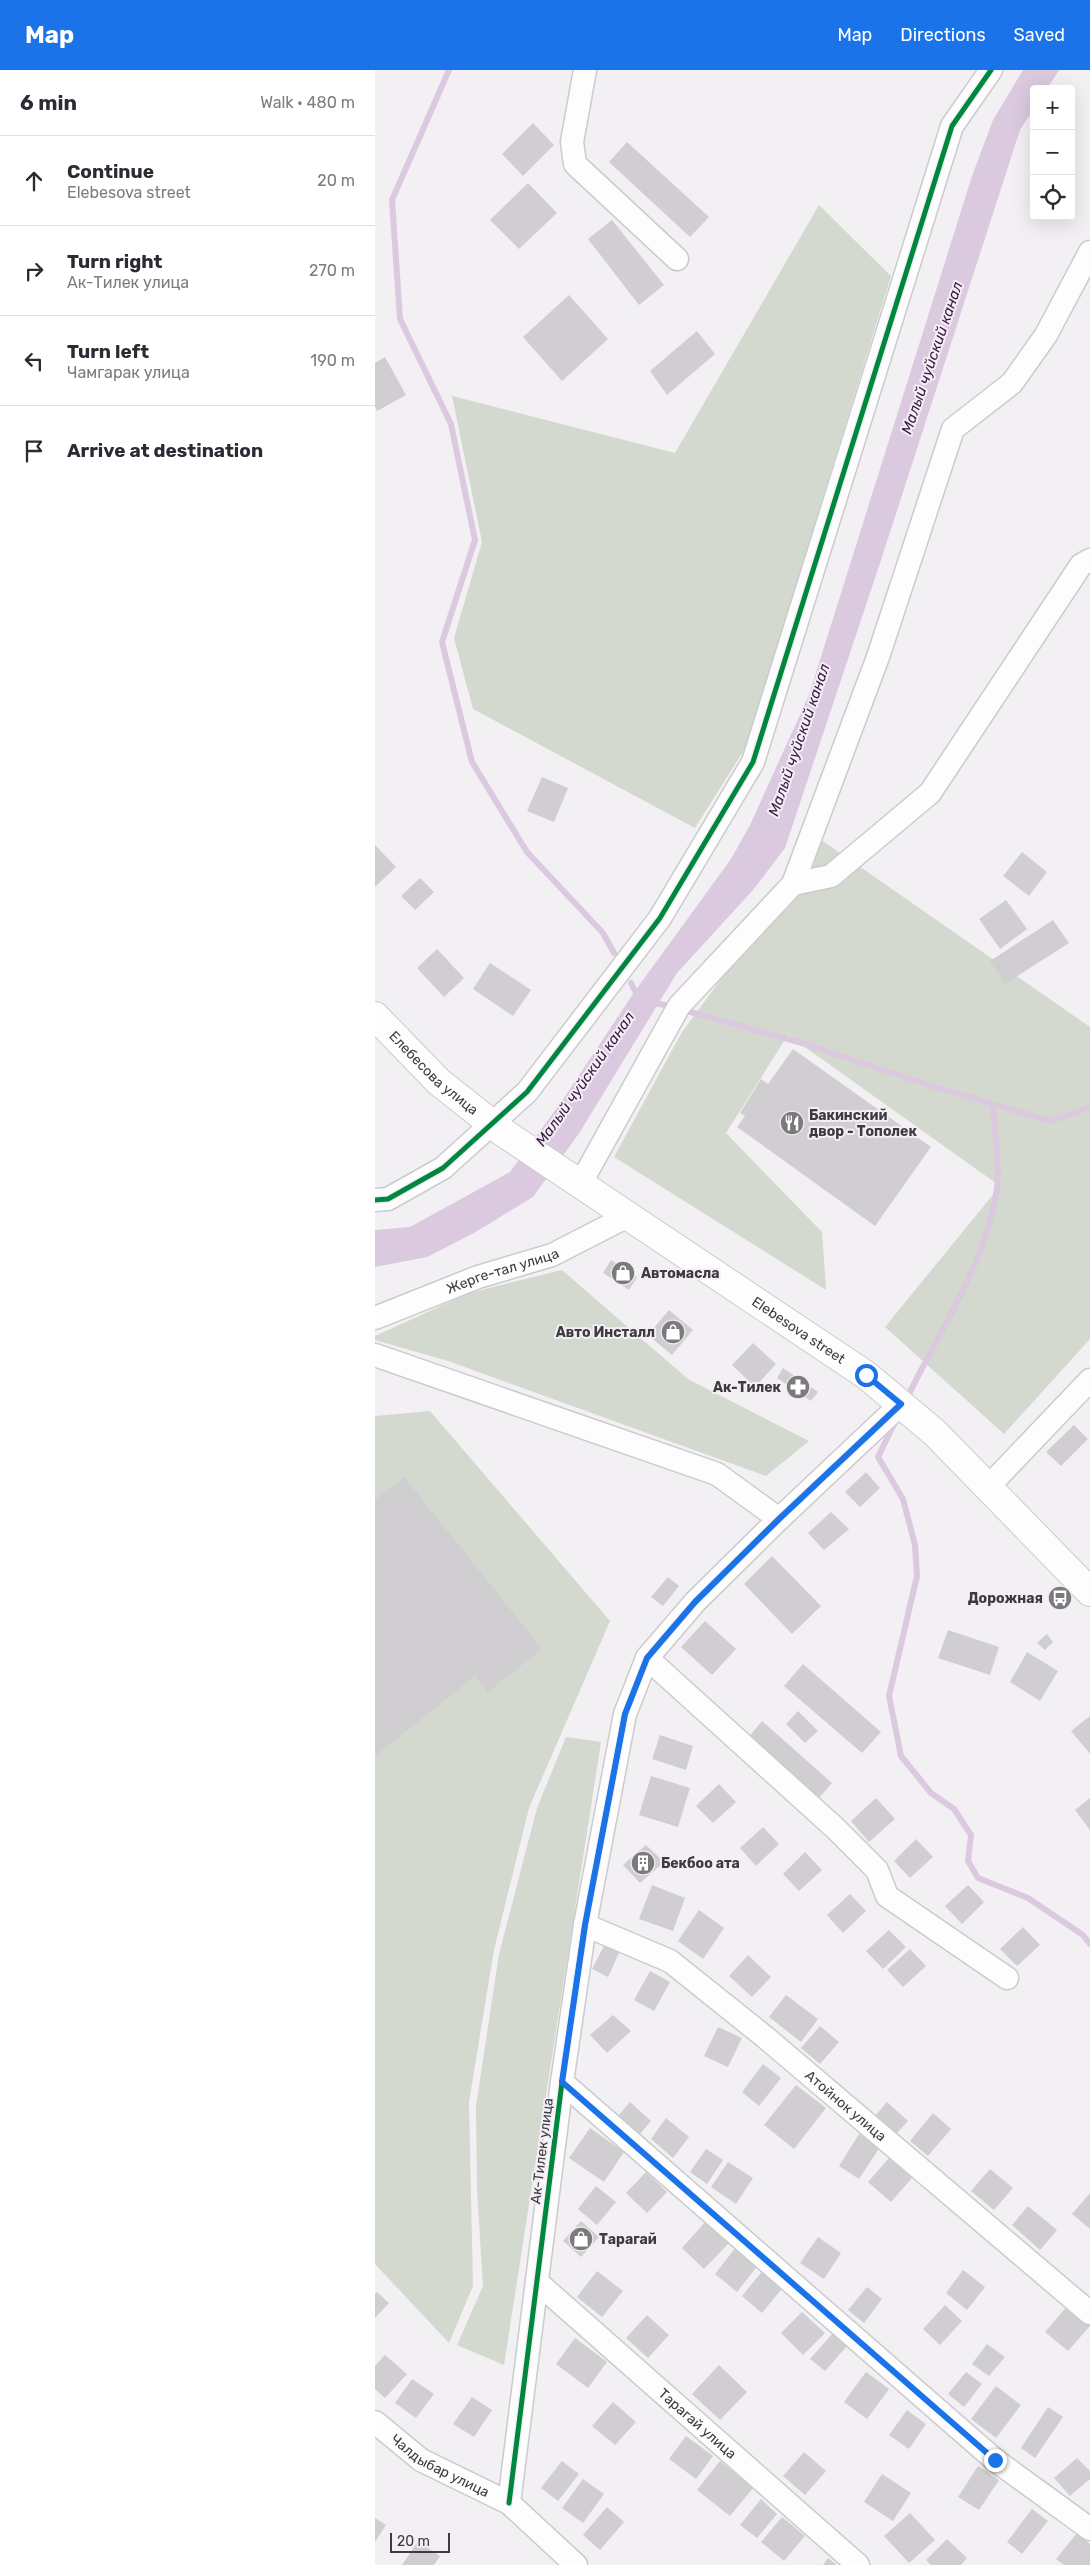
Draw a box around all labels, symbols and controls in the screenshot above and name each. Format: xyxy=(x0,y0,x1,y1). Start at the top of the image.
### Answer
text: Map xyxy=(25,21,74,49)
text: Map xyxy=(837,24,872,46)
text: Directions xyxy=(900,24,986,46)
text: Saved xyxy=(1014,24,1065,46)
map controls xyxy=(1030,85,1075,220)
button: + xyxy=(1030,85,1075,130)
text: 6 min xyxy=(20,90,77,115)
text: Walk · 480 m xyxy=(260,93,355,112)
button: − xyxy=(1030,130,1075,175)
text: Continue xyxy=(67,160,154,183)
icon: ahead xyxy=(20,167,48,195)
text: 20 m xyxy=(317,171,355,190)
button: locate xyxy=(1030,175,1075,220)
text: Elebesova street xyxy=(67,183,191,202)
text: Turn right xyxy=(67,250,162,273)
icon: right xyxy=(20,257,48,285)
text: 270 m xyxy=(309,261,355,280)
text: Ак-Тилек улица xyxy=(67,273,189,292)
water label: Малый чуйский канал xyxy=(897,279,967,437)
text: Turn left xyxy=(67,340,149,363)
icon: left xyxy=(20,347,48,375)
text: 190 m xyxy=(310,351,355,370)
text: Чамгарак улица xyxy=(67,363,190,382)
icon: arrive xyxy=(20,437,48,465)
text: Arrive at destination xyxy=(67,439,263,462)
water label: Малый чуйский канал xyxy=(764,661,834,819)
water label: Малый чуйский канал xyxy=(532,1008,638,1150)
street label: Елебесова улица xyxy=(386,1027,482,1118)
place label: Бакинский двор - Тополек xyxy=(809,1107,917,1140)
restaurant icon: Бакинский двор - Тополек xyxy=(779,1110,805,1136)
street label: Жерге-тал улица xyxy=(444,1244,562,1297)
shop icon: Автомасла xyxy=(610,1260,636,1286)
place label: Автомасла xyxy=(641,1265,719,1282)
street label: Elebesova street xyxy=(749,1293,849,1367)
shop icon: Авто Инсталл xyxy=(660,1319,686,1345)
place label: Авто Инсталл xyxy=(556,1324,655,1341)
route start xyxy=(855,1364,878,1387)
pharmacy icon: Ак-Тилек xyxy=(785,1374,811,1400)
place label: Ак-Тилек xyxy=(713,1379,782,1396)
bus stop icon: Дорожная xyxy=(1047,1585,1073,1611)
place label: Дорожная xyxy=(968,1590,1043,1607)
building icon: Бекбоо ата xyxy=(630,1850,656,1876)
place label: Бекбоо ата xyxy=(661,1855,740,1872)
street label: Атойнок улица xyxy=(802,2066,890,2145)
street label: Ак-Тилек улица xyxy=(527,2097,557,2205)
shop icon: Тарагай xyxy=(568,2226,594,2252)
place label: Тарагай xyxy=(599,2231,657,2248)
street label: Тарагай улица xyxy=(655,2385,740,2462)
street label: Чалдыбар улица xyxy=(388,2430,492,2501)
route end xyxy=(984,2449,1007,2472)
scale bar xyxy=(390,2530,450,2553)
text: 20 m xyxy=(397,2533,430,2550)

